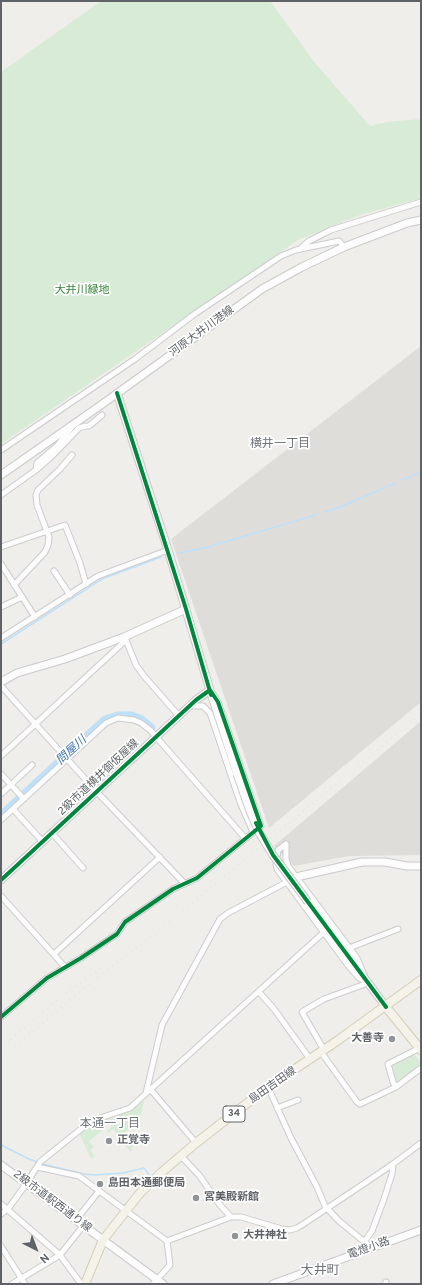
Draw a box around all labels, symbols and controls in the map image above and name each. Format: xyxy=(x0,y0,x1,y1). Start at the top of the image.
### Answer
park label: 大井川緑地 xyxy=(55,284,109,298)
street label: 河原大井川港線 xyxy=(167,304,237,360)
district label: 横井一丁目 xyxy=(250,438,310,452)
water label: 問屋川 xyxy=(54,733,90,769)
street label: 2級市道横井御仮屋線 xyxy=(56,737,142,819)
place label: 大善寺 xyxy=(351,1032,384,1046)
marker: 大善寺 xyxy=(387,1034,397,1044)
street label: 島田吉田線 xyxy=(247,1065,299,1107)
road number: 34 xyxy=(223,1106,245,1122)
district label: 本通一丁目 xyxy=(80,1118,140,1132)
place label: 正覚寺 xyxy=(117,1134,150,1148)
marker: 正覚寺 xyxy=(104,1136,114,1146)
street label: 2級市道駅西通り線 xyxy=(10,1168,94,1236)
place label: 島田本通郵便局 xyxy=(108,1177,185,1191)
marker: 島田本通郵便局 xyxy=(95,1179,105,1189)
place label: 宮美殿新館 xyxy=(204,1191,259,1205)
marker: 宮美殿新館 xyxy=(191,1193,201,1203)
north arrow xyxy=(16,1229,56,1269)
place label: 大井神社 xyxy=(243,1229,287,1243)
marker: 大井神社 xyxy=(230,1231,240,1241)
street label: 電燈小路 xyxy=(346,1235,392,1263)
text: N xyxy=(36,1250,52,1266)
district label: 大井町 xyxy=(301,1263,339,1279)

